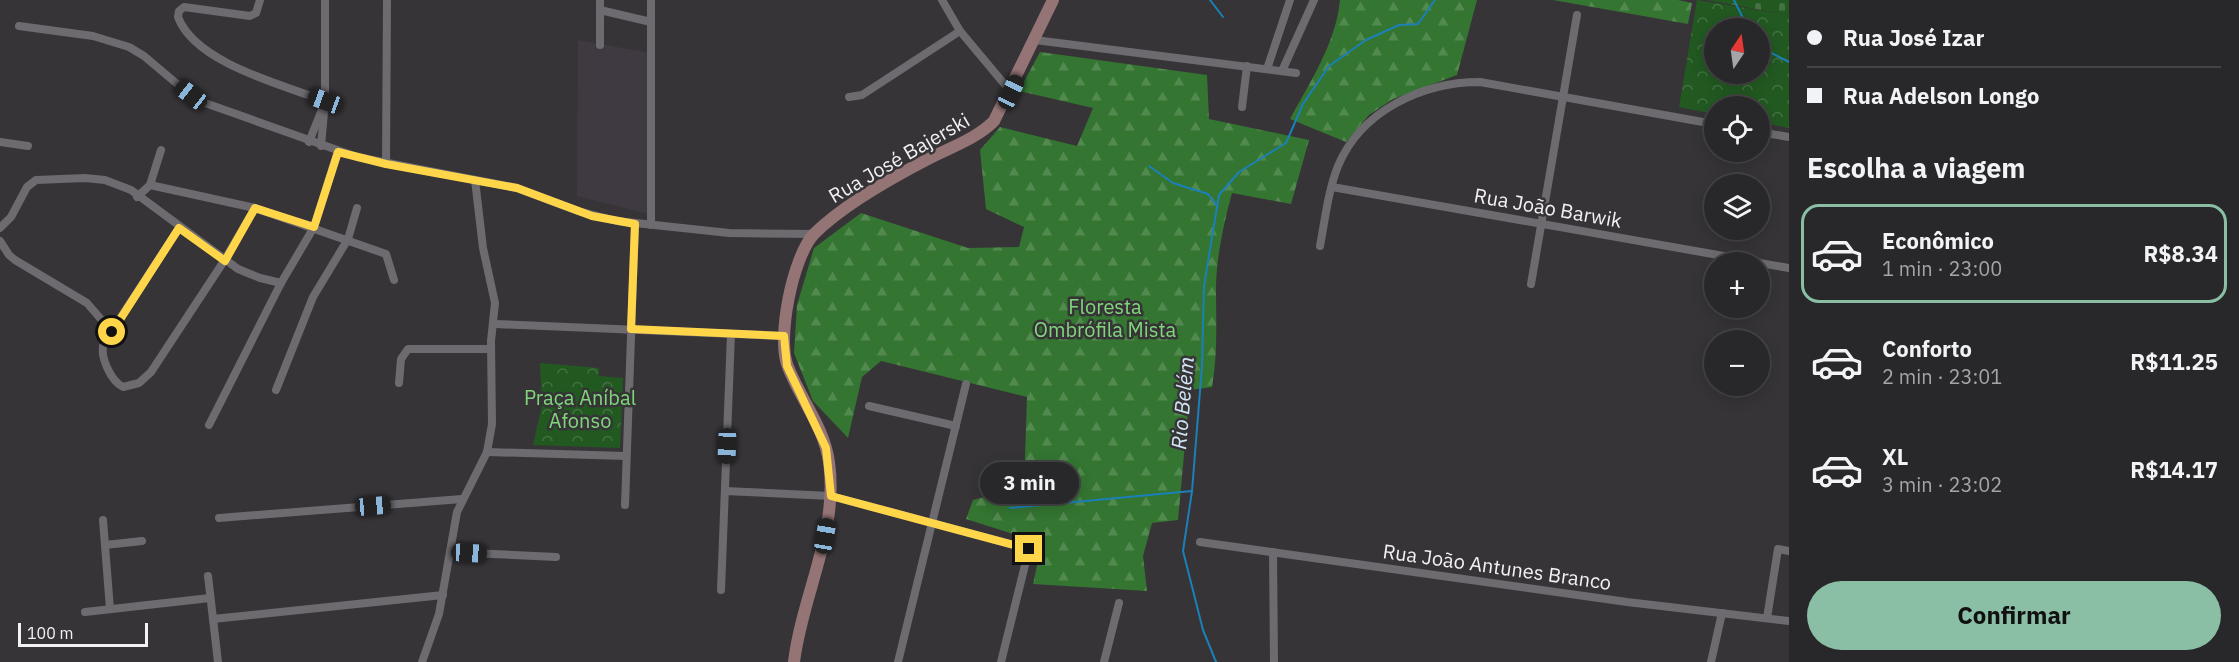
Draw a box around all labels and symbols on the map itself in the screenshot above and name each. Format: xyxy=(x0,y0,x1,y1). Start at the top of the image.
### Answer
north arrow xyxy=(1704,18,1770,84)
car xyxy=(995,72,1027,112)
car xyxy=(171,77,211,113)
car xyxy=(305,86,345,116)
street label: Rua José Bajerski xyxy=(823,106,974,209)
street label: Rua João Barwik xyxy=(1472,181,1625,234)
park label: Floresta Ombrófila Mista xyxy=(1034,293,1176,343)
route start xyxy=(98,318,125,345)
water label: Rio Belém xyxy=(1164,355,1200,450)
park label: Praça Aníbal Afonso xyxy=(524,384,636,434)
car xyxy=(717,428,737,464)
callout: 3 min xyxy=(980,462,1078,504)
car xyxy=(354,495,392,517)
car xyxy=(813,517,837,555)
route end xyxy=(1015,535,1042,562)
street label: Rua João Antunes Branco xyxy=(1381,537,1613,596)
car xyxy=(451,543,487,563)
scale bar xyxy=(18,620,148,648)

